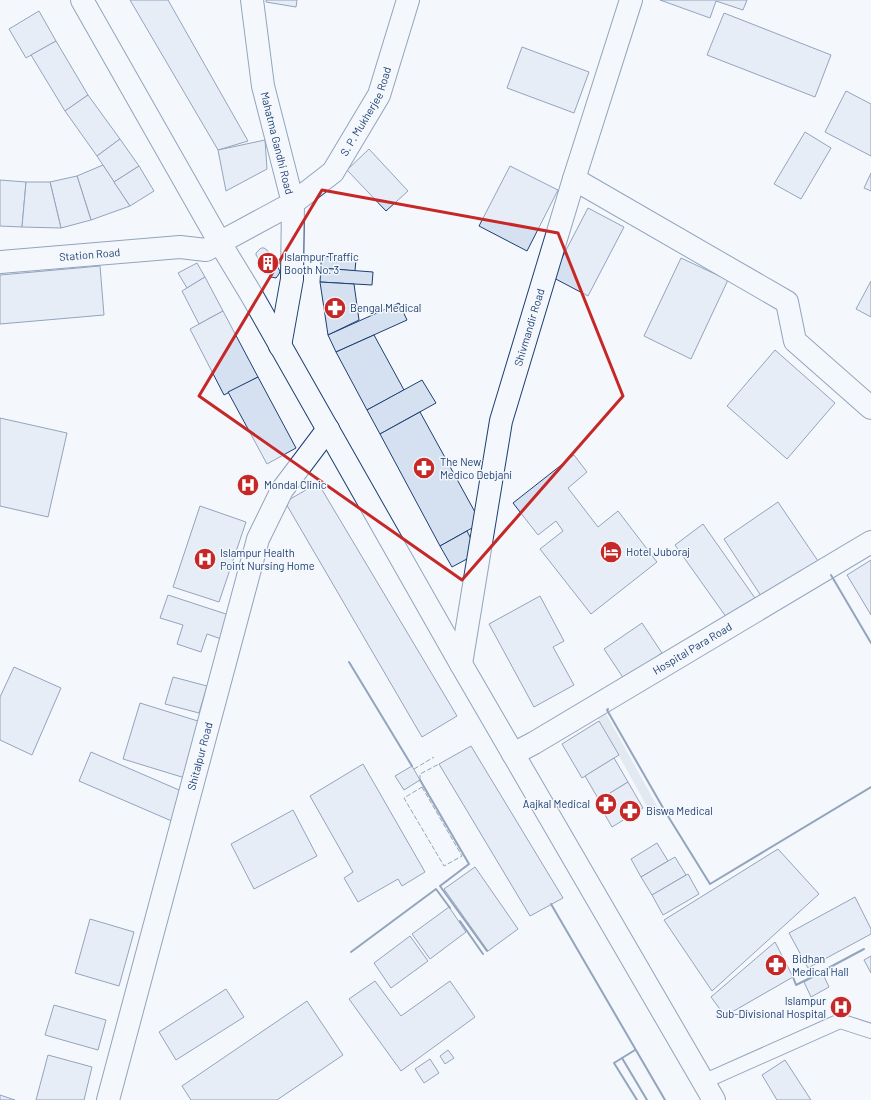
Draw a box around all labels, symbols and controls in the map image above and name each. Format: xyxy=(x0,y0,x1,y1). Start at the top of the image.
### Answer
street label: S. P. Mukherjee Road xyxy=(337,65,393,158)
street label: Mahatma Gandhi Road xyxy=(258,90,297,196)
street label: Station Road xyxy=(59,245,121,263)
building icon: Islampur Traffic Booth No. 3 xyxy=(255,250,281,276)
place label: Islampur Traffic Booth No. 3 xyxy=(284,250,359,276)
street label: Shivmandir Road xyxy=(511,287,547,368)
pharmacy icon: Bengal Medical xyxy=(322,295,348,321)
place label: Bengal Medical xyxy=(350,301,421,314)
pharmacy icon: The New Medico Debjani xyxy=(411,455,437,481)
place label: The New Medico Debjani xyxy=(440,455,512,481)
hospital icon: Mondal Clinic xyxy=(235,472,261,498)
place label: Mondal Clinic xyxy=(264,478,327,491)
hotel icon: Hotel Juboraj xyxy=(598,539,624,565)
place label: Hotel Juboraj xyxy=(626,545,690,558)
hospital icon: Islampur Health Point Nursing Home xyxy=(192,546,218,572)
place label: Islampur Health Point Nursing Home xyxy=(220,546,315,572)
street label: Hospital Para Road xyxy=(650,620,734,677)
street label: Shitalpur Road xyxy=(184,721,215,791)
pharmacy icon: Aajkal Medical xyxy=(593,791,619,817)
place label: Aajkal Medical xyxy=(523,797,590,810)
pharmacy icon: Biswa Medical xyxy=(617,798,643,824)
place label: Biswa Medical xyxy=(646,804,713,817)
pharmacy icon: Bidhan Medical Hall xyxy=(763,952,789,978)
place label: Bidhan Medical Hall xyxy=(792,952,849,978)
place label: Islampur Sub-Divisional Hospital xyxy=(716,994,826,1020)
hospital icon: Islampur Sub-Divisional Hospital xyxy=(828,994,854,1020)

